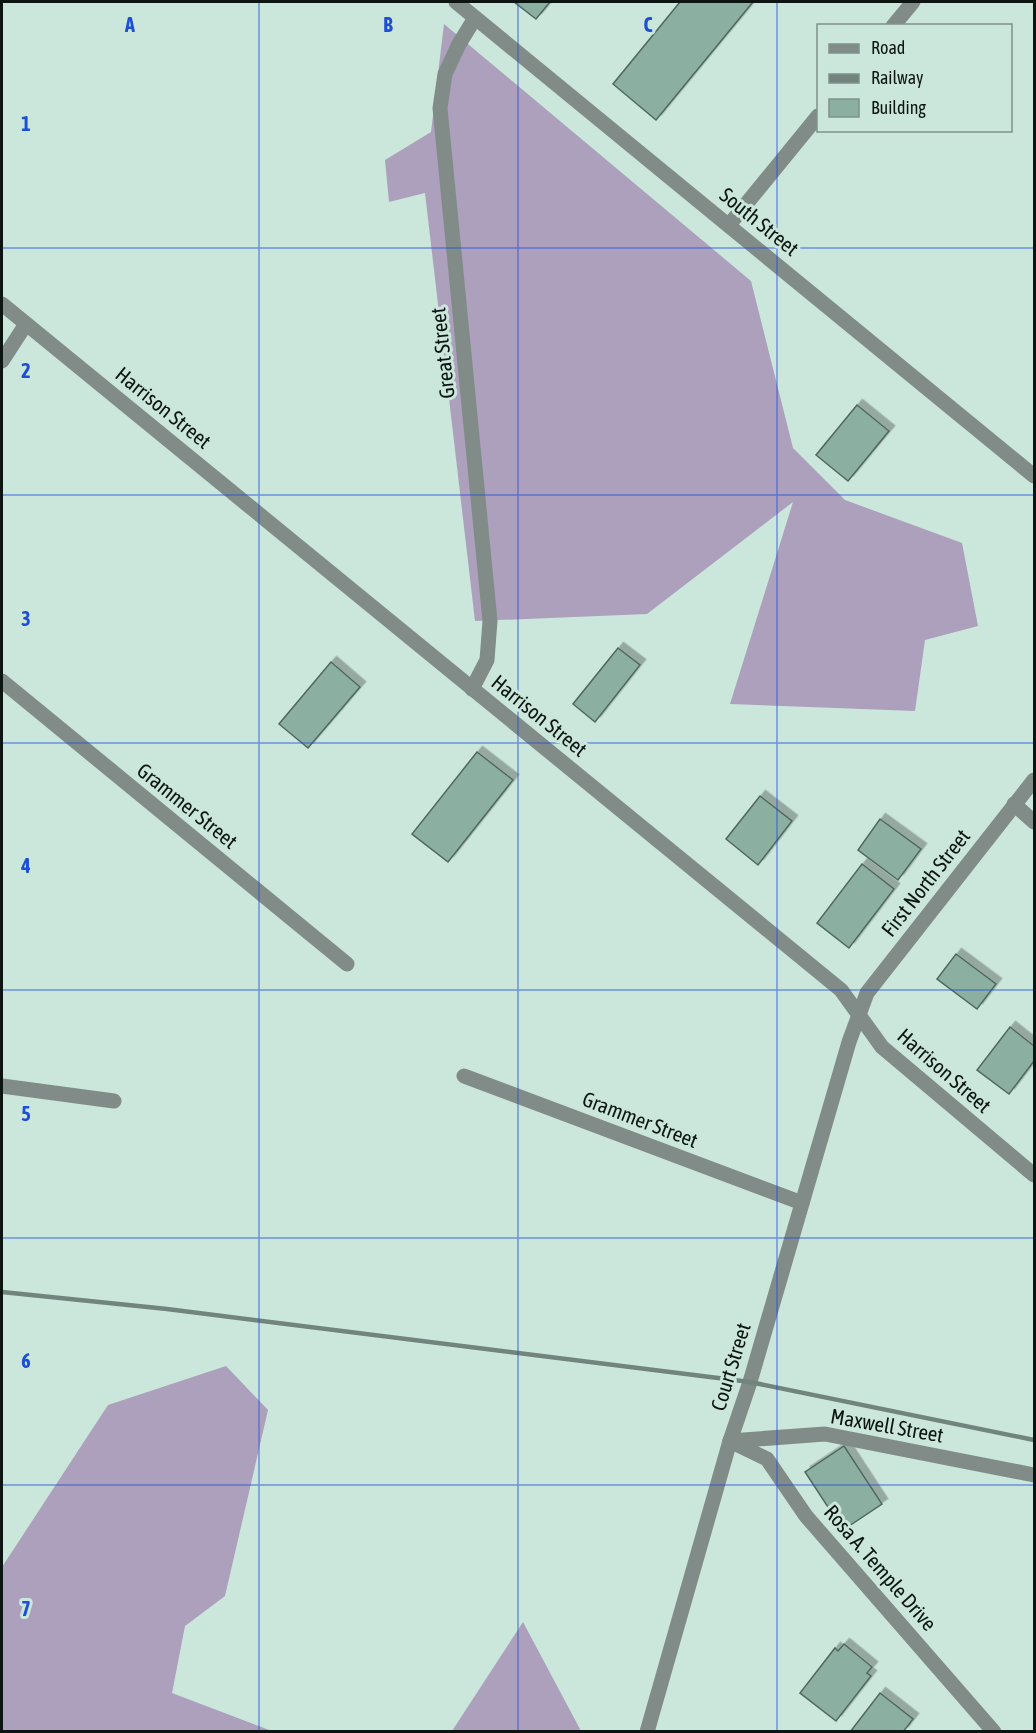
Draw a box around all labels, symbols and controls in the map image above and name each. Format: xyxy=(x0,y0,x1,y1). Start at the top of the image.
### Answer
text: A xyxy=(124,13,135,36)
text: B xyxy=(383,13,393,36)
text: C xyxy=(644,13,653,36)
legend xyxy=(817,24,1012,132)
text: Road xyxy=(871,37,905,58)
text: Railway xyxy=(871,67,923,88)
text: Building xyxy=(871,97,926,118)
text: 1 xyxy=(21,112,31,135)
street label: South Street xyxy=(716,182,804,260)
street label: Great Street xyxy=(425,306,459,400)
text: 2 xyxy=(21,359,31,382)
street label: Harrison Street xyxy=(111,362,216,453)
text: 3 xyxy=(21,607,31,630)
street label: Harrison Street xyxy=(487,670,592,761)
street label: Grammer Street xyxy=(133,758,242,853)
street label: First North Street xyxy=(876,824,974,941)
text: 4 xyxy=(20,854,31,877)
street label: Harrison Street xyxy=(893,1023,996,1117)
street label: Grammer Street xyxy=(579,1086,701,1152)
text: 5 xyxy=(21,1102,31,1125)
street label: Court Street xyxy=(705,1320,755,1413)
text: 6 xyxy=(21,1349,31,1372)
street label: Maxwell Street xyxy=(829,1403,946,1447)
street label: Rosa A. Temple Drive xyxy=(820,1500,942,1635)
text: 7 xyxy=(21,1597,31,1620)

